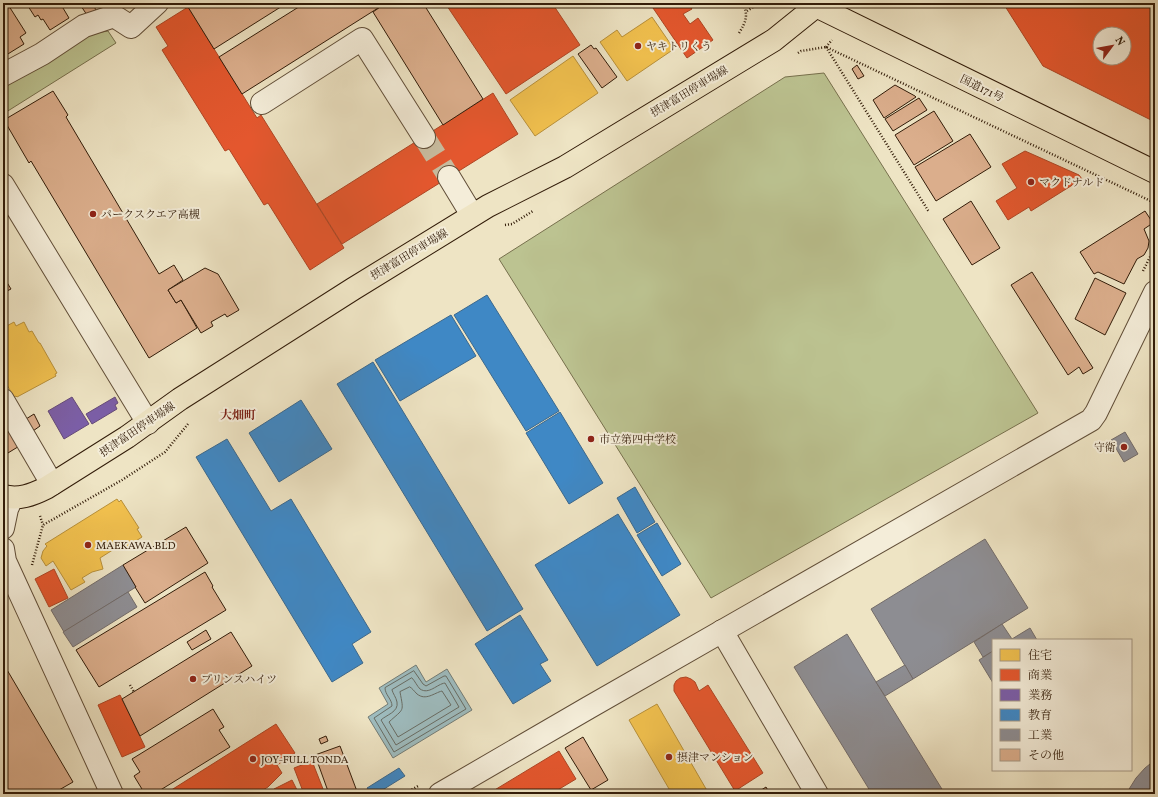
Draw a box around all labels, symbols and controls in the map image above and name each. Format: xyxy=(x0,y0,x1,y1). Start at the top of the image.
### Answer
north arrow xyxy=(1092,26,1132,66)
text: N xyxy=(1111,34,1128,49)
place label: ヤキトリくう xyxy=(646,40,712,55)
marker: ヤキトリくう xyxy=(633,41,643,51)
street label: 摂津富田停車場線 xyxy=(648,63,731,121)
street label: 国道171号 xyxy=(957,72,1006,106)
place label: マクドナルド xyxy=(1039,176,1104,191)
marker: マクドナルド xyxy=(1026,177,1036,187)
place label: パークスクエア高槻 xyxy=(101,208,200,223)
marker: パークスクエア高槻 xyxy=(88,209,98,219)
street label: 摂津富田停車場線 xyxy=(368,226,451,284)
street label: 摂津富田停車場線 xyxy=(97,399,179,461)
district label: 大畑町 xyxy=(220,408,256,424)
place label: 市立第四中学校 xyxy=(599,433,676,448)
marker: 市立第四中学校 xyxy=(586,434,596,444)
place label: 守衛 xyxy=(1094,441,1116,456)
marker: 守衛 xyxy=(1119,442,1129,452)
place label: MAEKAWA BLD xyxy=(96,539,176,554)
marker: MAEKAWA BLD xyxy=(83,540,93,550)
legend xyxy=(992,639,1132,771)
text: 住宅 xyxy=(1028,648,1052,664)
text: 商業 xyxy=(1028,668,1052,684)
place label: プリンスハイツ xyxy=(201,673,277,688)
marker: プリンスハイツ xyxy=(188,674,198,684)
text: 業務 xyxy=(1028,688,1052,704)
text: 教育 xyxy=(1028,708,1052,724)
text: 工業 xyxy=(1028,728,1052,744)
text: その他 xyxy=(1028,748,1064,764)
place label: 摂津マンション xyxy=(677,751,754,766)
marker: 摂津マンション xyxy=(664,752,674,762)
place label: JOY-FULL TONDA xyxy=(261,753,349,768)
marker: JOY-FULL TONDA xyxy=(248,754,258,764)

